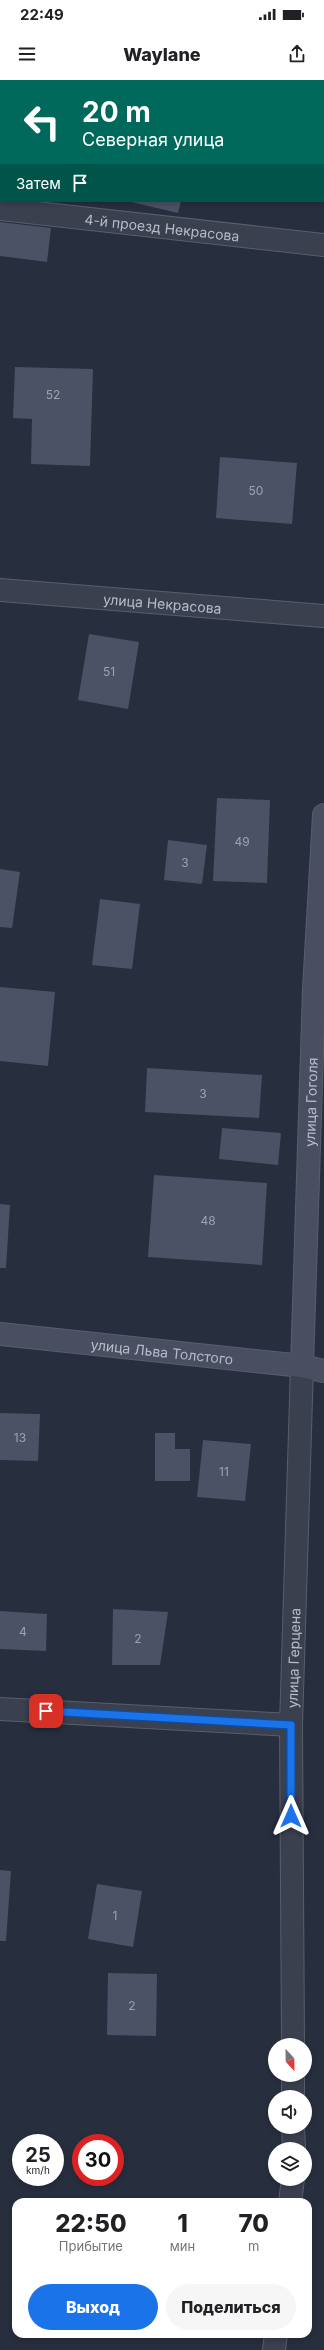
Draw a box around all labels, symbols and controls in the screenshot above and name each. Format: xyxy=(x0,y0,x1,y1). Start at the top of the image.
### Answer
text: 22:49 xyxy=(20,5,64,24)
icon: menu xyxy=(16,43,38,65)
icon: share xyxy=(286,43,308,65)
text: Waylane xyxy=(123,44,201,65)
text: 20 m xyxy=(82,95,151,129)
icon: left xyxy=(16,96,68,148)
text: Северная улица xyxy=(82,129,224,150)
icon: arrive xyxy=(69,172,91,194)
text: Затем xyxy=(16,174,61,193)
street label: 4-й проезд Некрасова xyxy=(84,210,240,244)
house number: 52 xyxy=(46,387,60,402)
house number: 50 xyxy=(249,483,263,498)
street label: улица Некрасова xyxy=(103,590,222,616)
house number: 51 xyxy=(103,664,115,679)
house number: 49 xyxy=(234,834,250,849)
house number: 3 xyxy=(181,855,189,870)
street label: улица Гоголя xyxy=(300,1057,320,1147)
house number: 3 xyxy=(199,1086,207,1101)
house number: 48 xyxy=(200,1213,216,1228)
street label: улица Льва Толстого xyxy=(90,1335,234,1367)
house number: 13 xyxy=(14,1430,26,1445)
house number: 11 xyxy=(219,1464,229,1479)
street label: улица Герцена xyxy=(283,1608,303,1708)
house number: 4 xyxy=(19,1624,27,1639)
house number: 2 xyxy=(134,1631,142,1646)
pin xyxy=(29,1694,63,1728)
icon: arrive xyxy=(35,1700,57,1722)
position arrow xyxy=(270,1795,312,1837)
house number: 1 xyxy=(113,1908,117,1923)
house number: 2 xyxy=(128,1998,136,2013)
north arrow xyxy=(268,2038,312,2082)
map controls xyxy=(268,2038,312,2186)
button: sound xyxy=(268,2090,312,2134)
speed limit sign: 30 xyxy=(72,2134,124,2186)
button: layers xyxy=(268,2142,312,2186)
text: 25 xyxy=(25,2143,51,2167)
text: km/h xyxy=(26,2164,50,2176)
text: 22:50 xyxy=(55,2209,127,2238)
text: 1 xyxy=(177,2209,188,2238)
text: 70 xyxy=(238,2209,269,2238)
text: Прибытие xyxy=(59,2238,123,2254)
text: мин xyxy=(170,2238,195,2254)
text: m xyxy=(248,2238,259,2254)
button: Выход xyxy=(28,2284,158,2330)
button: Поделиться xyxy=(166,2284,296,2330)

